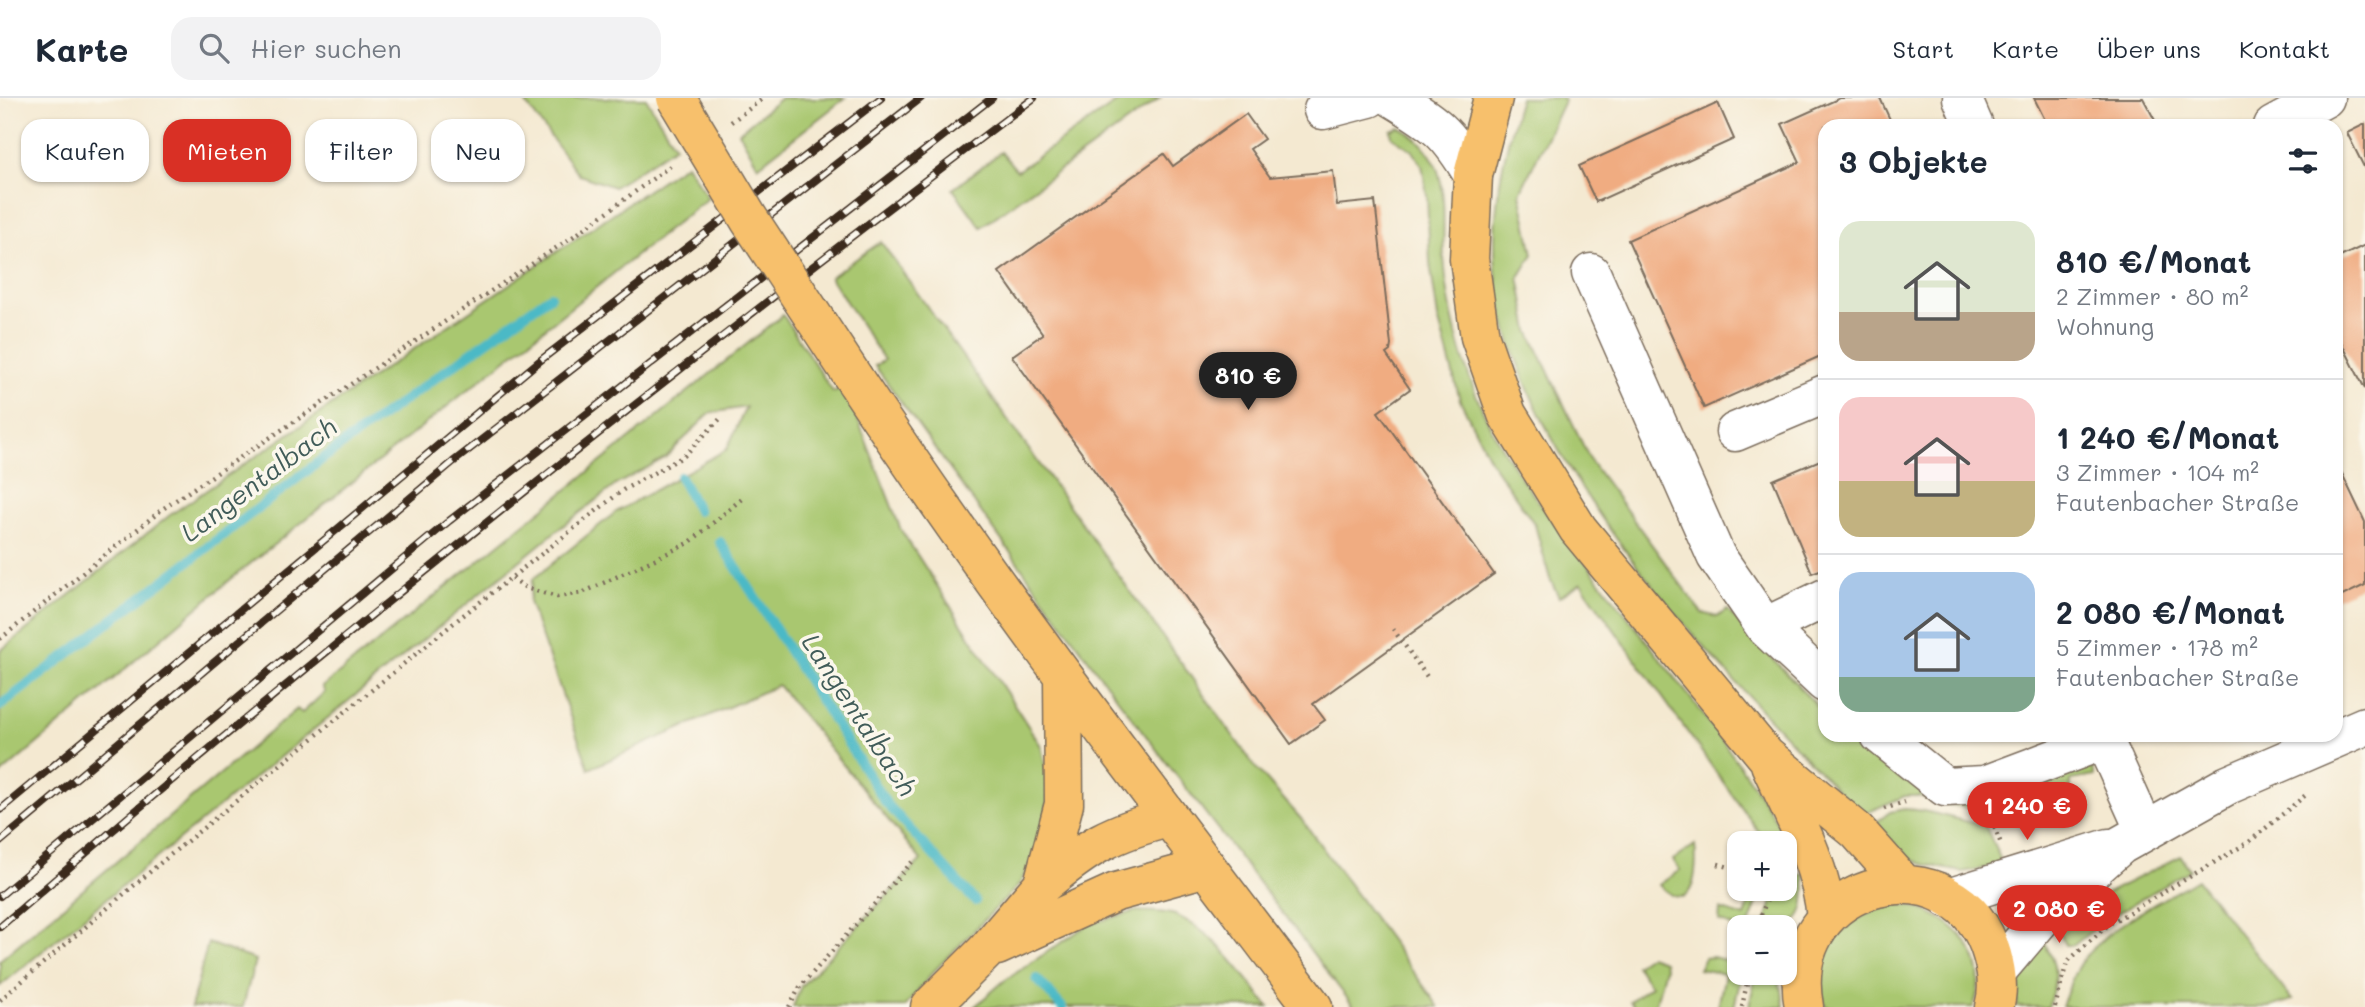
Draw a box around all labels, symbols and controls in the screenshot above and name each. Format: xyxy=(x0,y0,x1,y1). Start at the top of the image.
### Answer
search box xyxy=(171,17,661,80)
text: Karte xyxy=(35,27,129,70)
icon: search xyxy=(195,29,233,67)
text: Hier suchen xyxy=(251,31,402,65)
text: Start xyxy=(1892,33,1954,64)
text: Karte xyxy=(1992,33,2059,64)
text: Über uns xyxy=(2097,33,2201,64)
text: Kontakt xyxy=(2239,33,2330,64)
chip: Kaufen xyxy=(21,119,149,182)
chip: Mieten xyxy=(163,119,291,182)
chip: Filter xyxy=(305,119,417,182)
chip: Neu xyxy=(431,119,525,182)
text: 3 Objekte xyxy=(1839,141,1988,181)
icon: filters xyxy=(2284,142,2322,180)
text: 810 €/Monat xyxy=(2056,241,2251,281)
icon: home xyxy=(1895,249,1979,333)
text: 2 Zimmer · 80 m² xyxy=(2056,281,2248,311)
text: Wohnung xyxy=(2056,311,2154,341)
pin: 810 € xyxy=(1199,352,1297,412)
text: 810 € xyxy=(1215,360,1281,390)
water label: Langentalbach xyxy=(174,409,343,549)
text: 1 240 €/Monat xyxy=(2056,417,2279,457)
icon: home xyxy=(1895,425,1979,509)
text: 3 Zimmer · 104 m² xyxy=(2056,457,2259,487)
text: Fautenbacher Straße xyxy=(2056,487,2299,517)
text: 2 080 €/Monat xyxy=(2056,592,2285,632)
icon: home xyxy=(1895,600,1979,684)
water label: Langentalbach xyxy=(795,627,925,802)
text: 5 Zimmer · 178 m² xyxy=(2056,632,2258,662)
text: Fautenbacher Straße xyxy=(2056,662,2299,692)
pin: 1 240 € xyxy=(1962,782,2092,842)
text: 1 240 € xyxy=(1983,790,2071,820)
map controls xyxy=(1727,831,1797,985)
button: + xyxy=(1727,831,1797,901)
pin: 2 080 € xyxy=(1994,886,2124,945)
text: 2 080 € xyxy=(2013,893,2105,923)
button: − xyxy=(1727,915,1797,985)

